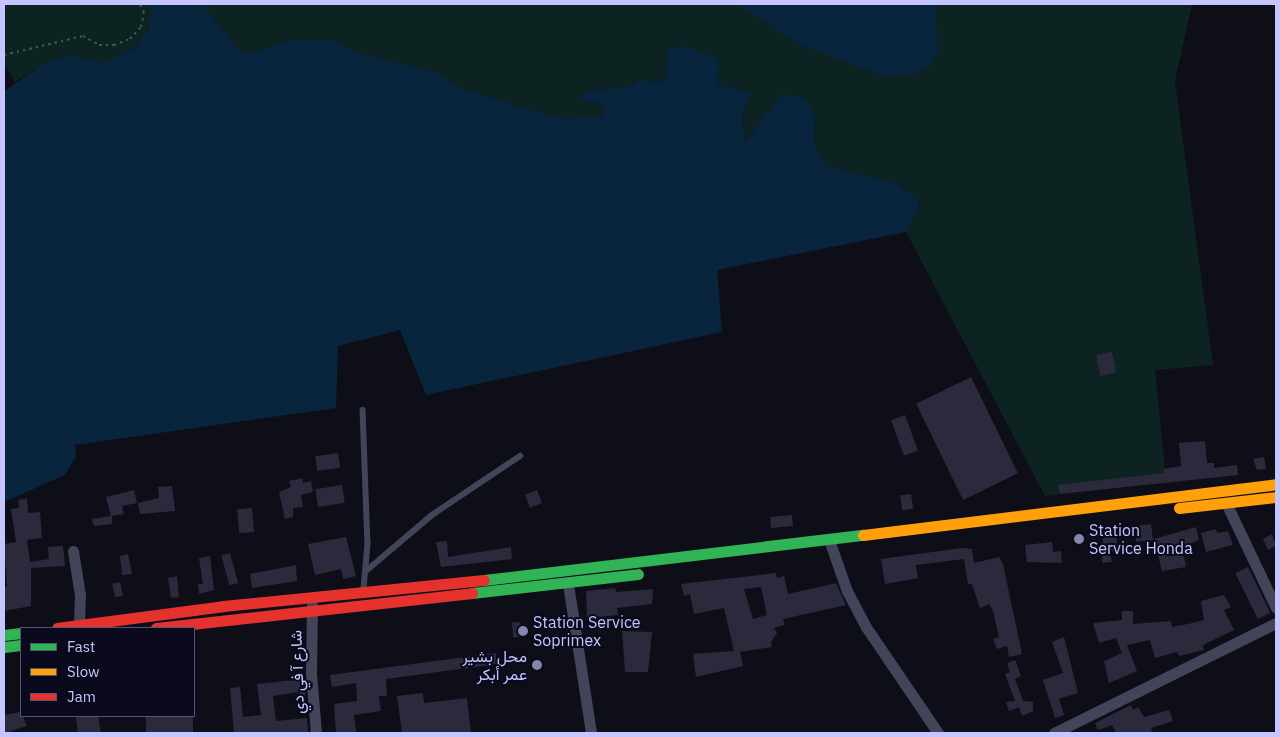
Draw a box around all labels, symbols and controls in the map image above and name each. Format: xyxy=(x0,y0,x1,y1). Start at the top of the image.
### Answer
place label: Station Service Honda xyxy=(1089,520,1193,558)
marker: Station Service Honda xyxy=(1073,533,1085,545)
place label: Station Service Soprimex xyxy=(533,612,641,650)
marker: Station Service Soprimex xyxy=(517,625,529,637)
legend xyxy=(20,627,195,717)
street label: شارع آ في دي xyxy=(286,630,308,714)
text: Fast xyxy=(67,637,95,656)
place label: محل بشير عمر أبكر xyxy=(462,646,527,684)
marker: محل بشير عمر أبكر xyxy=(531,659,543,671)
text: Slow xyxy=(67,662,100,681)
text: Jam xyxy=(67,687,96,706)

